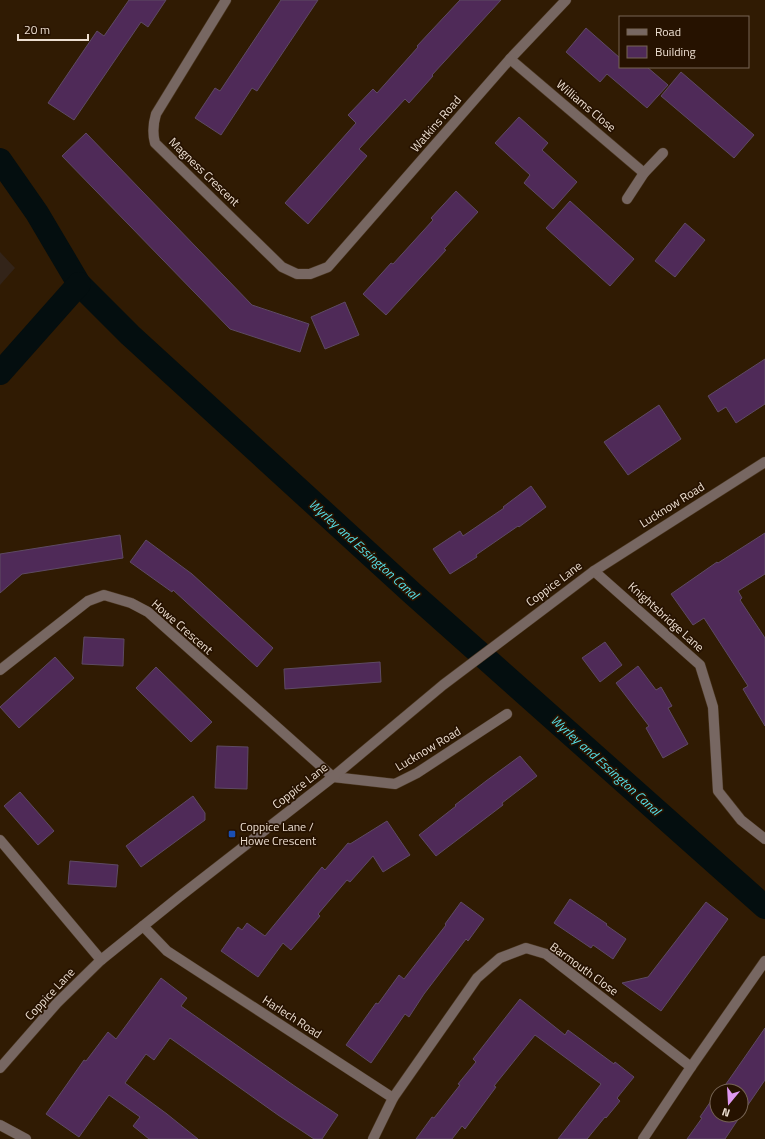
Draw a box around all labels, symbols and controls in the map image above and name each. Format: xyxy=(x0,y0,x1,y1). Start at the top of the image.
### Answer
scale bar xyxy=(18,16,88,42)
legend xyxy=(619,16,749,68)
text: 20 m xyxy=(24,20,50,39)
text: Road xyxy=(655,22,681,41)
text: Building xyxy=(655,42,696,61)
street label: Williams Close xyxy=(552,75,620,136)
street label: Watkins Road xyxy=(406,91,466,156)
street label: Magness Crescent xyxy=(164,133,245,211)
street label: Lucknow Road xyxy=(636,477,708,532)
water label: Wyrley and Essington Canal xyxy=(305,494,425,605)
street label: Coppice Lane xyxy=(522,556,586,611)
street label: Knightsbridge Lane xyxy=(624,577,709,656)
street label: Howe Crescent xyxy=(147,594,218,659)
water label: Wyrley and Essington Canal xyxy=(547,710,667,821)
street label: Lucknow Road xyxy=(391,721,464,776)
street label: Coppice Lane xyxy=(268,758,332,813)
place label: Coppice Lane / Howe Crescent xyxy=(240,817,317,850)
marker: Coppice Lane / Howe Crescent xyxy=(227,829,237,839)
street label: Barmouth Close xyxy=(546,937,623,1000)
street label: Coppice Lane xyxy=(20,963,79,1024)
street label: Harlech Road xyxy=(259,990,326,1043)
north arrow xyxy=(709,1083,749,1123)
text: N xyxy=(720,1104,732,1121)

